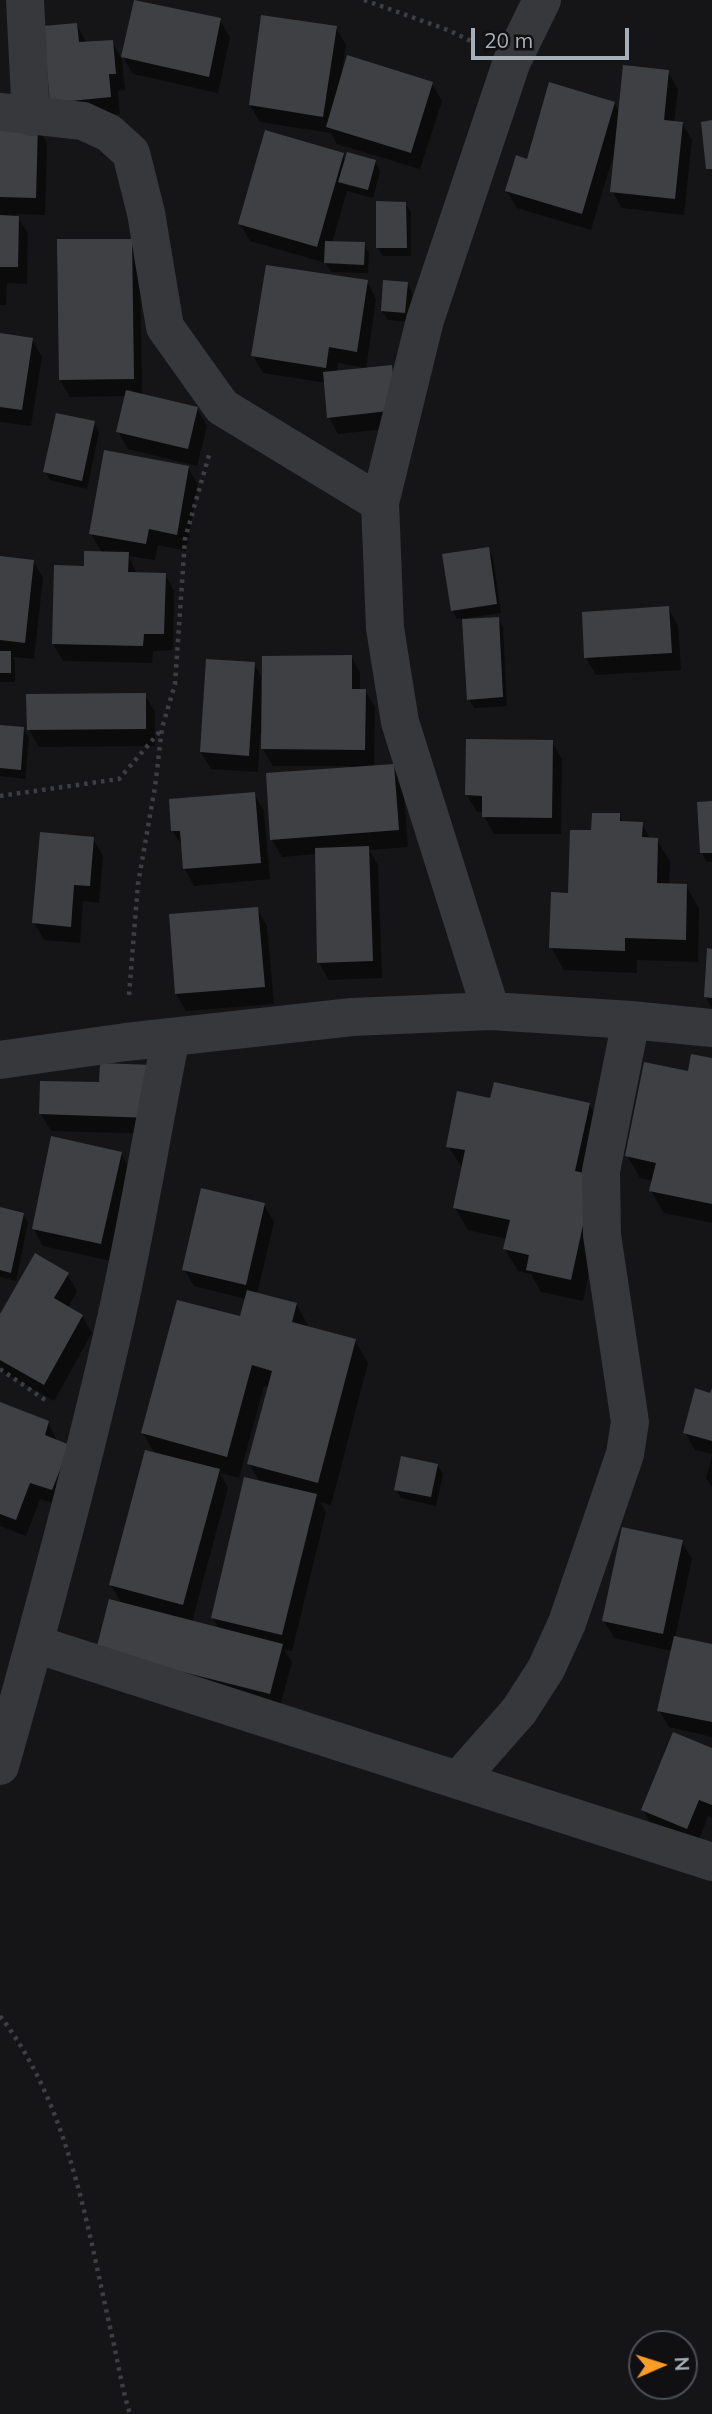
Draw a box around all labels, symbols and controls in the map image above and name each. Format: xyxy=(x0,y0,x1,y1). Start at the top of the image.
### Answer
scale bar xyxy=(474,14,632,58)
text: 20 m xyxy=(484,27,533,53)
north arrow xyxy=(628,2330,698,2400)
text: N xyxy=(670,2356,694,2372)

